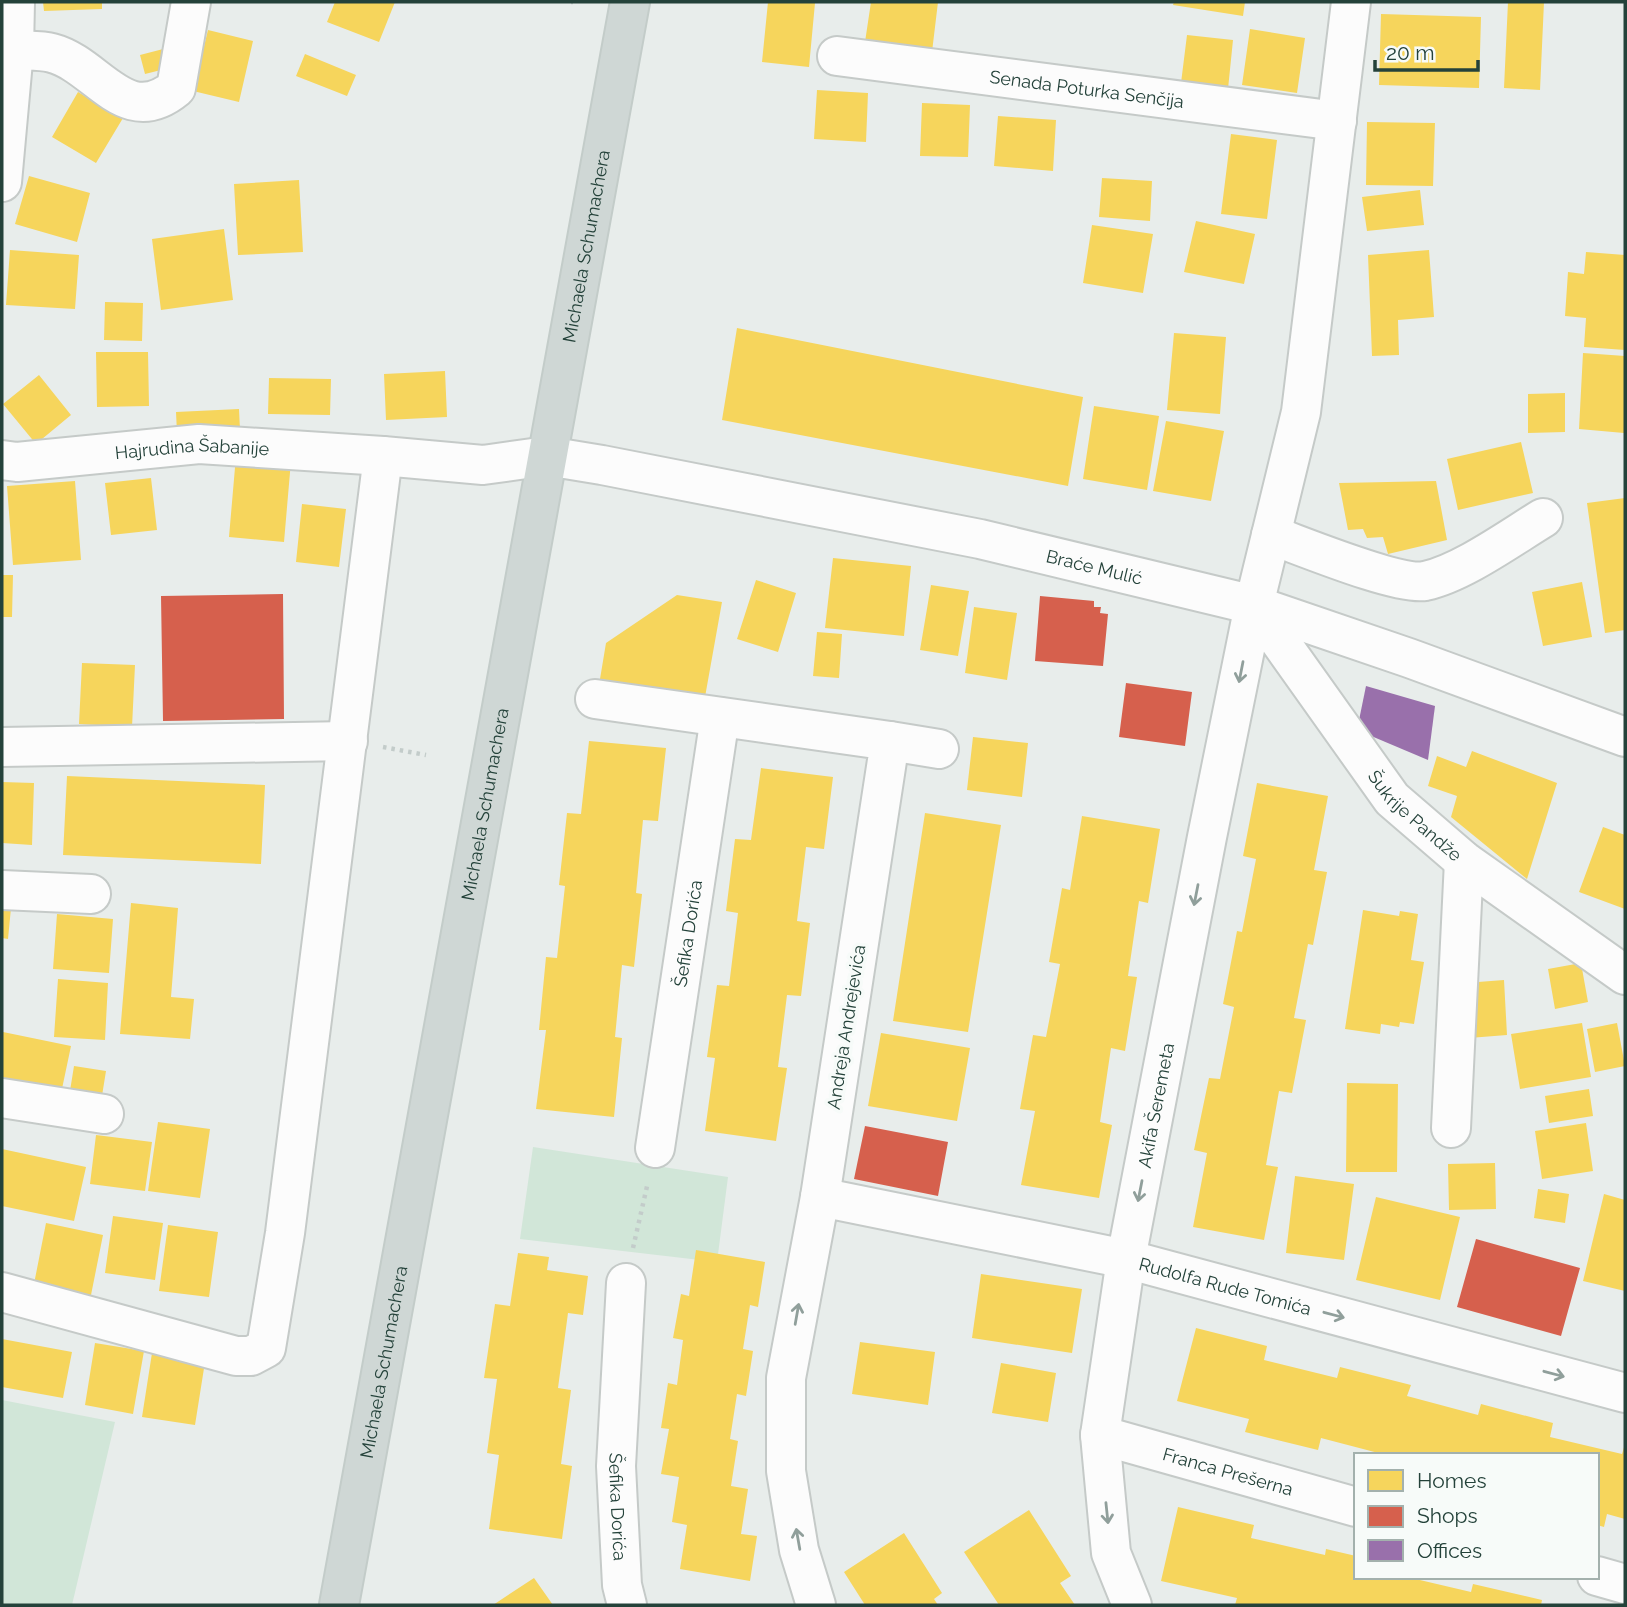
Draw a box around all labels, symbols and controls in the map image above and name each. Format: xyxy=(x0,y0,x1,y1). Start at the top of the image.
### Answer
scale bar xyxy=(1375,28,1478,72)
text: 20 m xyxy=(1386,40,1434,65)
street label: Senada Poturka Senčija xyxy=(988,65,1185,112)
street label: Michaela Schumachera xyxy=(558,148,613,344)
street label: Hajrudina Šabanije xyxy=(114,433,270,463)
street label: Braće Mulić xyxy=(1044,545,1145,588)
one-way arrow xyxy=(1233,660,1247,683)
street label: Michaela Schumachera xyxy=(457,706,512,902)
street label: Šukrije Pandže xyxy=(1364,765,1467,865)
street label: Šefika Dorića xyxy=(668,878,706,988)
one-way arrow xyxy=(1189,883,1202,906)
street label: Andreja Andrejevića xyxy=(823,943,869,1111)
street label: Akifa Šeremeta xyxy=(1133,1041,1178,1170)
one-way arrow xyxy=(1132,1179,1146,1202)
street label: Rudolfa Rude Tomića xyxy=(1137,1252,1314,1319)
street label: Michaela Schumachera xyxy=(355,1264,411,1460)
one-way arrow xyxy=(791,1303,804,1326)
one-way arrow xyxy=(1323,1309,1345,1322)
one-way arrow xyxy=(1542,1368,1565,1381)
street label: Franca Prešerna xyxy=(1160,1443,1296,1499)
street label: Šefika Dorića xyxy=(605,1452,631,1561)
legend xyxy=(1354,1453,1599,1579)
text: Homes xyxy=(1417,1468,1487,1493)
one-way arrow xyxy=(1100,1501,1113,1523)
text: Shops xyxy=(1417,1503,1478,1528)
one-way arrow xyxy=(790,1529,804,1551)
text: Offices xyxy=(1417,1538,1482,1563)

